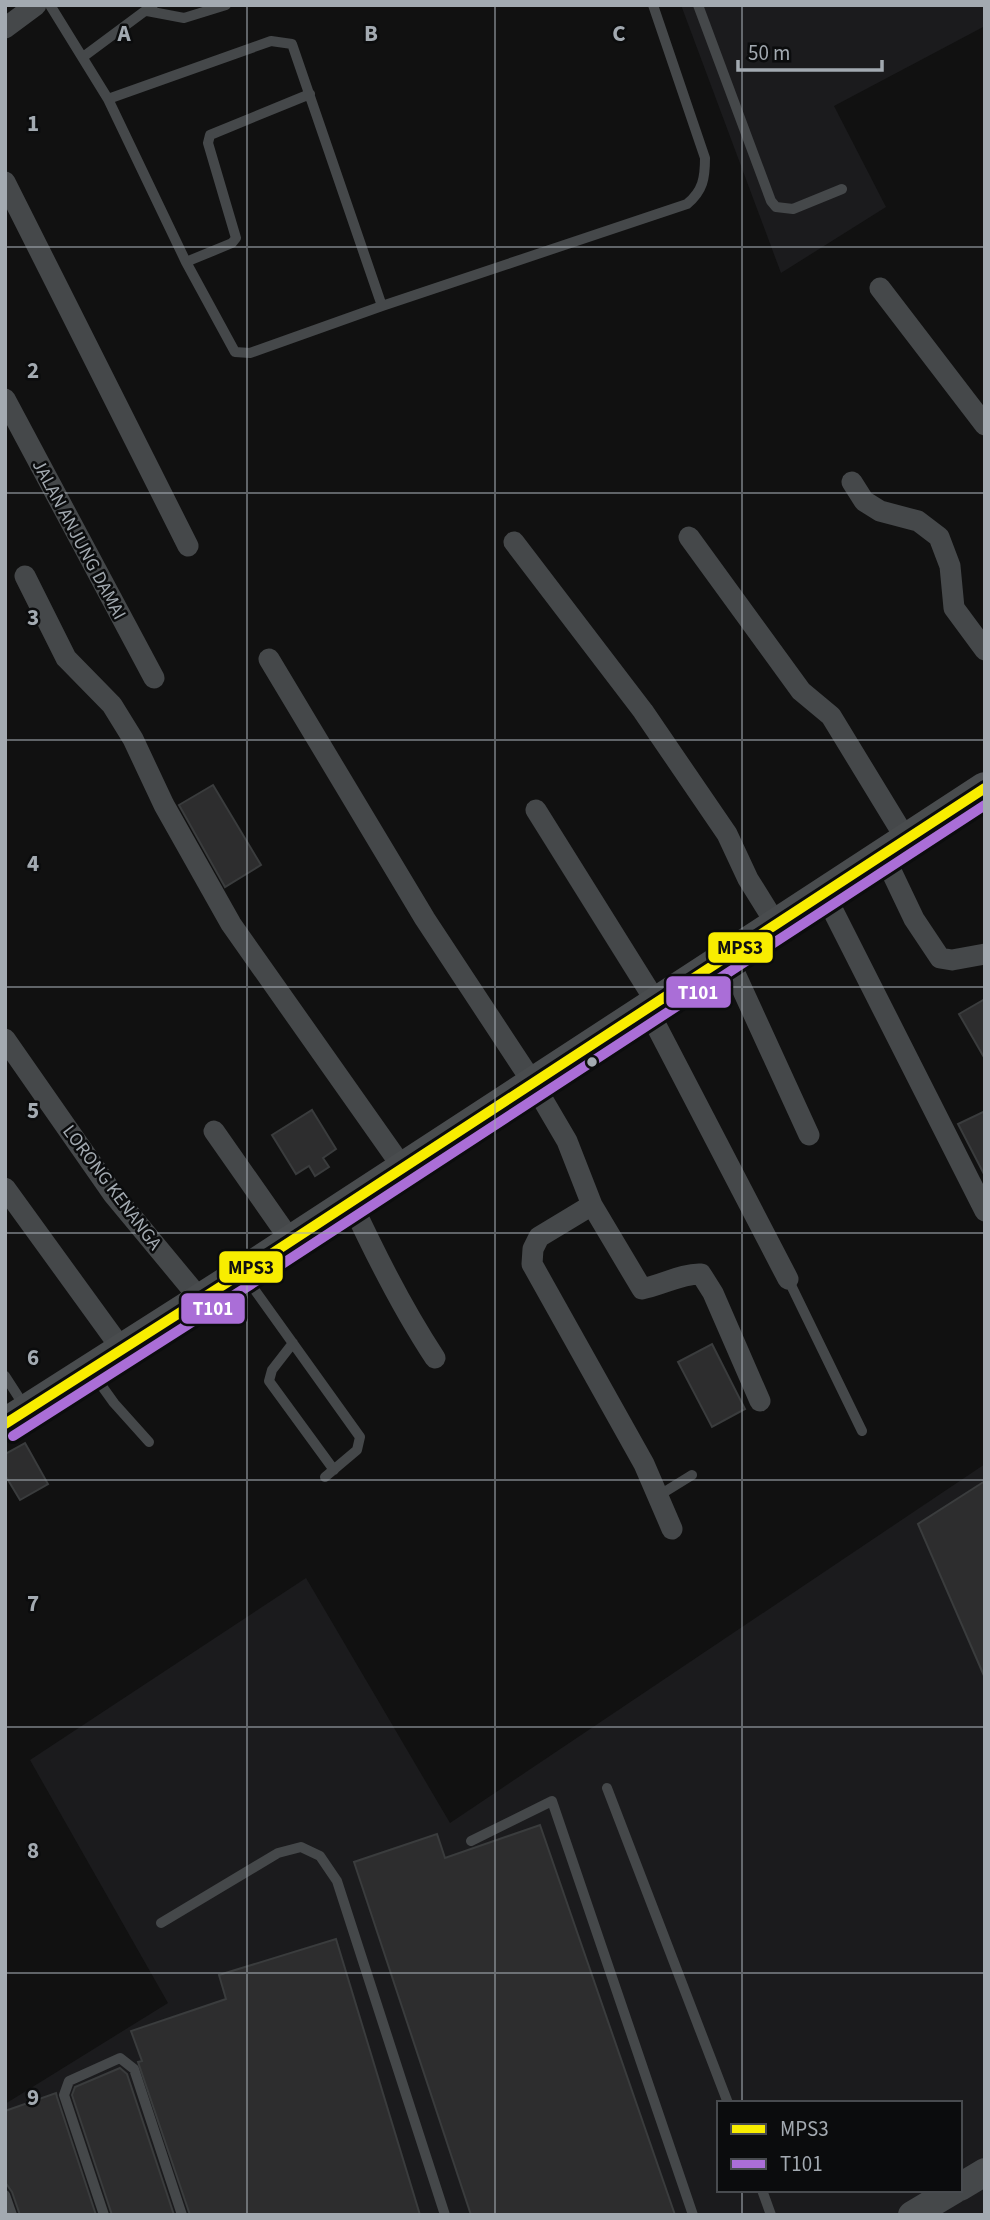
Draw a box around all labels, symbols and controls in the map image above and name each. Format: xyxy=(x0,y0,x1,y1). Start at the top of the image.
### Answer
text: A xyxy=(116,17,131,50)
text: B xyxy=(364,17,378,50)
text: C xyxy=(612,17,626,50)
scale bar xyxy=(738,28,881,72)
text: 50 m xyxy=(748,38,790,68)
text: 1 xyxy=(27,107,39,140)
text: 2 xyxy=(27,354,39,387)
street label: JALAN ANJUNG DAMAI xyxy=(25,455,132,625)
text: 3 xyxy=(27,601,39,634)
text: 4 xyxy=(27,847,39,880)
line badge: MPS3 xyxy=(707,931,774,964)
text: MPS3 xyxy=(717,935,763,962)
line badge: T101 xyxy=(665,975,732,1009)
text: T101 xyxy=(678,980,718,1007)
unlabelled marker xyxy=(585,1055,599,1069)
text: 5 xyxy=(27,1094,39,1127)
street label: LORONG KENANGA xyxy=(56,1120,168,1257)
line badge: MPS3 xyxy=(218,1250,284,1284)
text: MPS3 xyxy=(228,1255,274,1282)
line badge: T101 xyxy=(180,1292,246,1325)
text: T101 xyxy=(193,1296,233,1323)
text: 6 xyxy=(27,1341,39,1374)
text: 7 xyxy=(27,1587,39,1620)
text: 8 xyxy=(27,1834,39,1867)
text: 9 xyxy=(27,2081,39,2114)
legend xyxy=(717,2101,962,2192)
text: MPS3 xyxy=(780,2114,829,2144)
text: T101 xyxy=(780,2149,823,2179)

